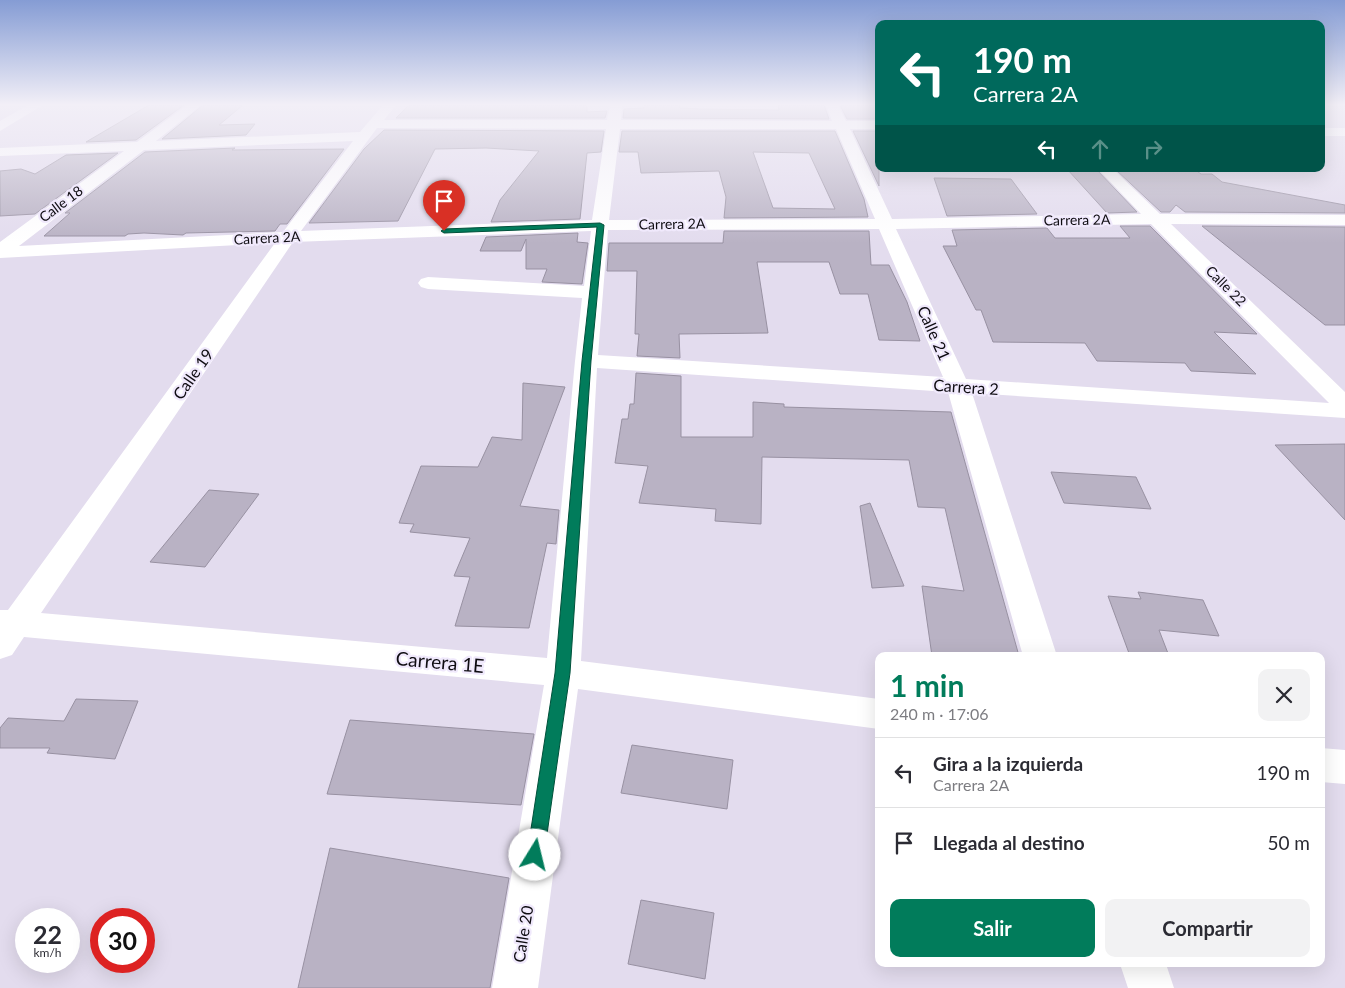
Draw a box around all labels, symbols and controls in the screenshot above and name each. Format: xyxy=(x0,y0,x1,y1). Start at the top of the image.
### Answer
text: 190 m xyxy=(973,38,1072,80)
icon: left xyxy=(890,40,955,105)
text: Carrera 2A xyxy=(973,80,1078,107)
icon: left xyxy=(1033,135,1061,163)
icon: ahead xyxy=(1086,135,1114,163)
icon: right xyxy=(1139,135,1167,163)
pin xyxy=(423,180,465,231)
street label: Calle 18 xyxy=(36,182,86,225)
icon: arrive xyxy=(430,187,458,215)
street label: Carrera 2A xyxy=(1043,210,1111,229)
street label: Carrera 2A xyxy=(638,214,706,233)
street label: Carrera 2A xyxy=(233,227,301,248)
street label: Calle 22 xyxy=(1203,262,1250,309)
street label: Calle 21 xyxy=(914,303,955,363)
street label: Calle 19 xyxy=(168,345,217,403)
street label: Carrera 2 xyxy=(933,375,999,398)
street label: Carrera 1E xyxy=(395,646,485,677)
text: 1 min xyxy=(890,667,964,703)
button: close xyxy=(1258,669,1310,721)
text: 240 m · 17:06 xyxy=(890,704,989,723)
text: Gira a la izquierda xyxy=(933,752,1083,775)
icon: left xyxy=(890,759,918,787)
text: 190 m xyxy=(1256,761,1310,784)
text: Carrera 2A xyxy=(933,775,1009,794)
position arrow xyxy=(508,828,560,880)
icon: arrive xyxy=(890,829,918,857)
text: Llegada al destino xyxy=(933,831,1085,854)
text: 50 m xyxy=(1267,831,1310,854)
button: Salir xyxy=(890,899,1095,957)
button: Compartir xyxy=(1105,899,1310,957)
street label: Calle 20 xyxy=(509,904,536,964)
speed limit sign: 30 xyxy=(90,908,155,973)
text: 22 xyxy=(33,919,62,949)
text: km/h xyxy=(33,945,62,960)

